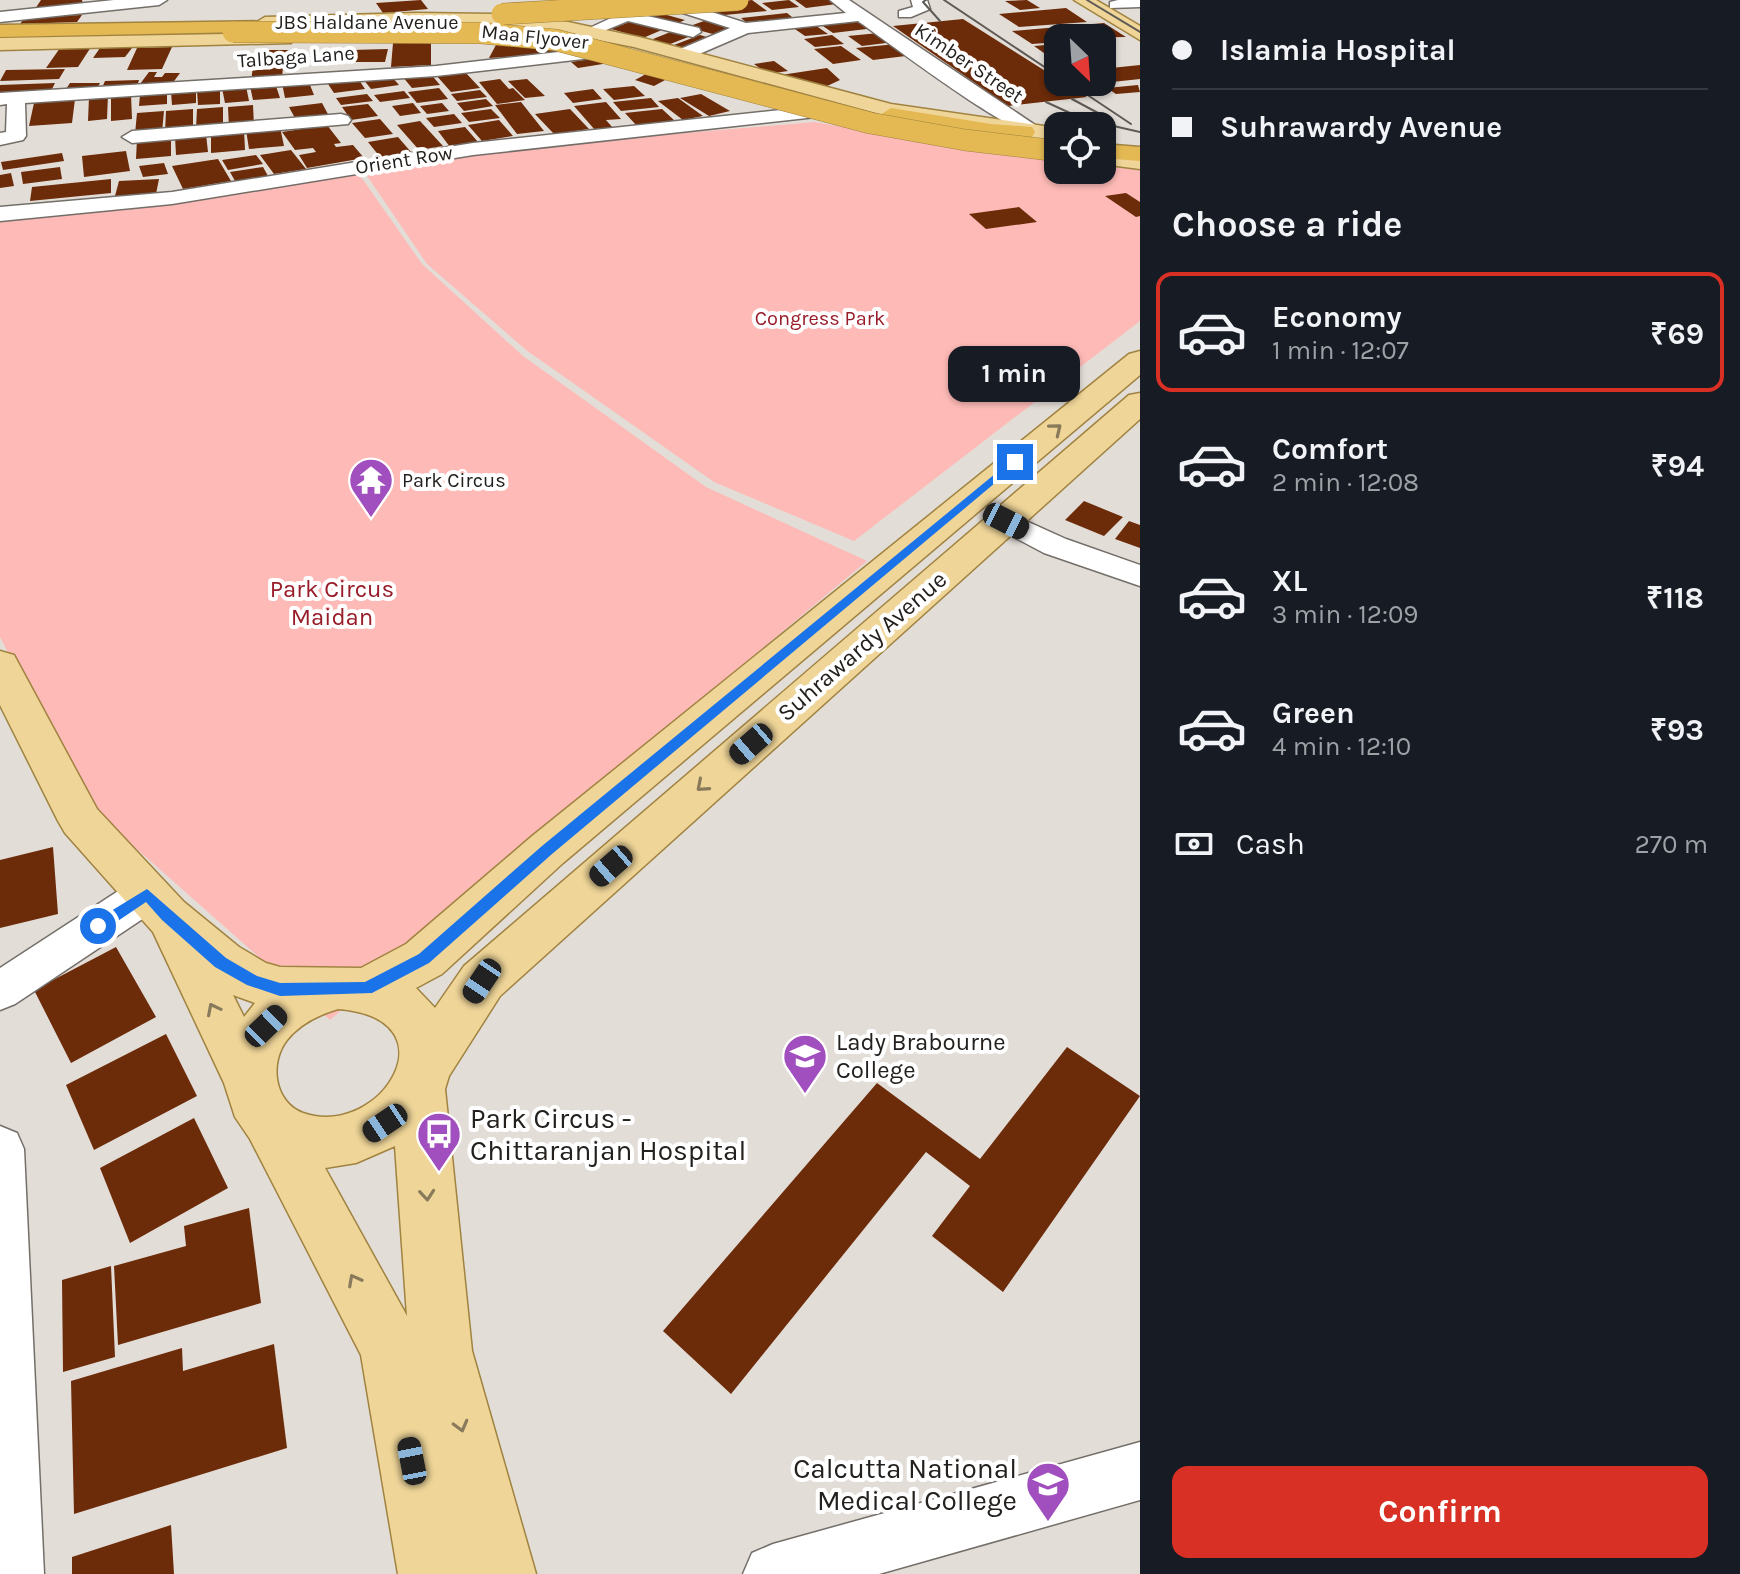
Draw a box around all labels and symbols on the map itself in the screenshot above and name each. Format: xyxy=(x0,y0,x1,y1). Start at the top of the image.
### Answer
street label: JBS Haldane Avenue xyxy=(275,11,459,34)
street label: Kimber Street xyxy=(910,18,1028,108)
street label: Maa Flyover xyxy=(480,20,590,54)
north arrow xyxy=(1044,24,1116,96)
street label: Talbaga Lane xyxy=(237,41,355,73)
street label: Orient Row xyxy=(354,141,455,179)
park label: Congress Park xyxy=(755,307,885,330)
callout: 1 min xyxy=(949,346,1081,402)
one-way arrow xyxy=(1047,424,1062,438)
route end xyxy=(997,444,1033,480)
temple icon: Park Circus xyxy=(347,456,395,519)
place label: Park Circus xyxy=(402,469,506,492)
car xyxy=(979,499,1033,543)
street label: Suhrawardy Avenue xyxy=(772,565,952,727)
park label: Park Circus Maidan xyxy=(270,575,394,631)
car xyxy=(725,719,777,769)
one-way arrow xyxy=(697,776,712,791)
car xyxy=(585,841,637,891)
route start xyxy=(80,908,116,944)
car xyxy=(459,954,505,1008)
car xyxy=(240,1001,292,1051)
one-way arrow xyxy=(208,1002,223,1017)
place label: Lady Brabourne College xyxy=(836,1028,1006,1084)
school or university icon: Lady Brabourne College xyxy=(781,1032,829,1095)
car xyxy=(358,1100,412,1146)
place label: Park Circus - Chittaranjan Hospital xyxy=(470,1102,746,1167)
bus stop icon: Park Circus - Chittaranjan Hospital xyxy=(415,1110,463,1173)
one-way arrow xyxy=(418,1188,435,1201)
one-way arrow xyxy=(348,1273,363,1288)
one-way arrow xyxy=(452,1419,469,1433)
car xyxy=(396,1435,428,1487)
place label: Calcutta National Medical College xyxy=(793,1452,1017,1517)
school or university icon: Calcutta National Medical College xyxy=(1024,1460,1072,1523)

